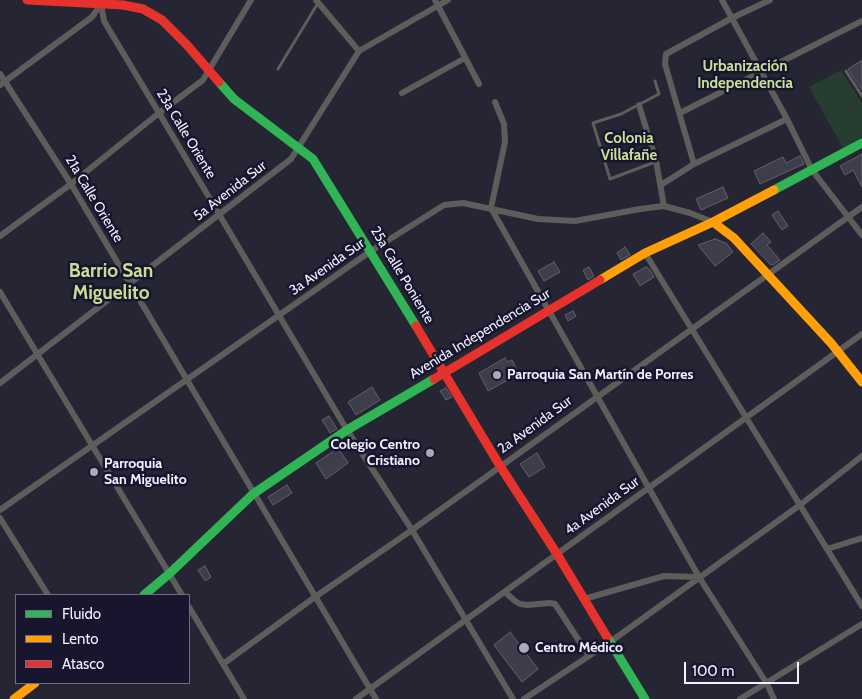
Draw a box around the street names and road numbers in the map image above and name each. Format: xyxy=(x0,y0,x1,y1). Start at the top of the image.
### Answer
street label: 23a Calle Oriente xyxy=(153,86,219,182)
street label: 21a Calle Oriente xyxy=(61,152,127,246)
street label: 5a Avenida Sur xyxy=(190,157,270,225)
street label: 25a Calle Poniente xyxy=(366,224,438,326)
street label: 3a Avenida Sur xyxy=(286,235,368,299)
street label: Avenida Independencia Sur xyxy=(407,285,553,383)
street label: 2a Avenida Sur xyxy=(495,392,575,458)
street label: 4a Avenida Sur xyxy=(561,473,643,539)

